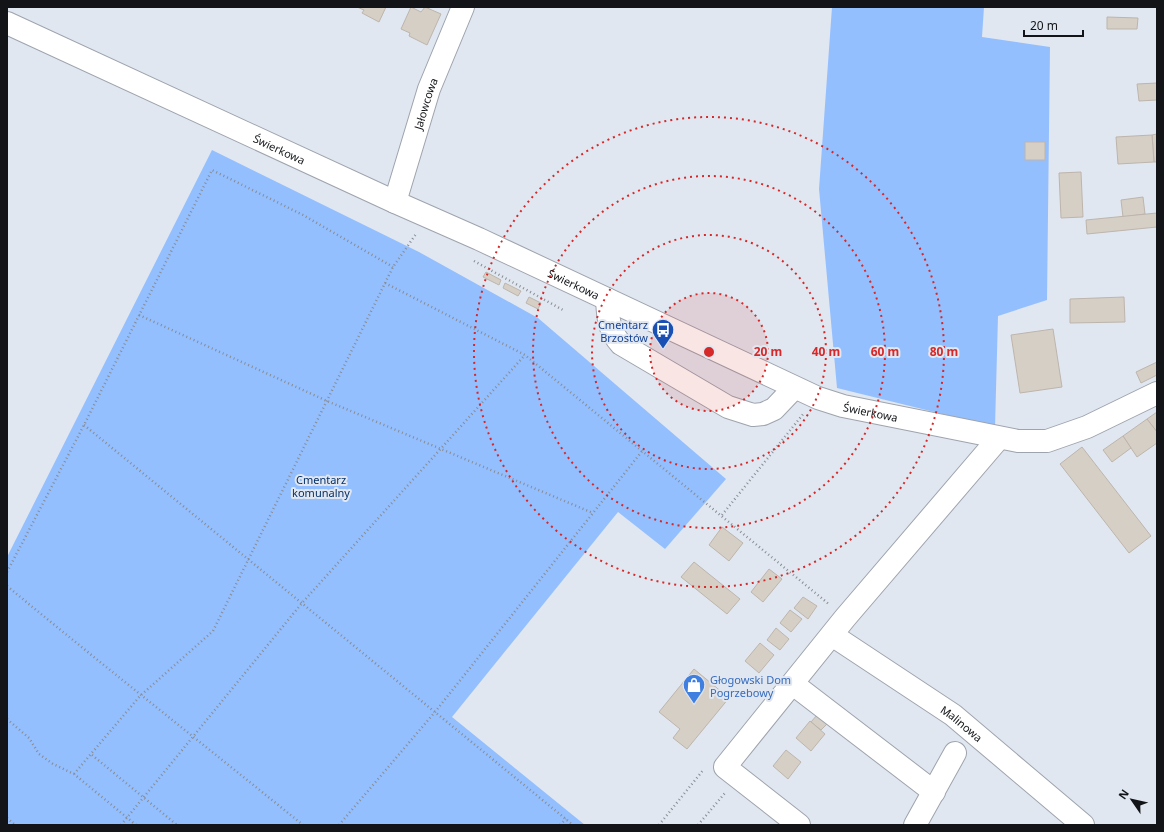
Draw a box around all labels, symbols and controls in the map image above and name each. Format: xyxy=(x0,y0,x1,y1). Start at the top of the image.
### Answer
scale bar xyxy=(1024,12,1083,38)
text: 20 m xyxy=(1030,17,1058,34)
street label: Jałowcowa xyxy=(409,75,440,132)
street label: Świerkowa xyxy=(251,130,308,167)
street label: Świerkowa xyxy=(546,265,602,302)
place label: Cmentarz Brzostów xyxy=(598,317,648,345)
bus stop icon: Cmentarz Brzostów xyxy=(650,317,676,350)
text: 20 m xyxy=(754,343,782,360)
text: 40 m xyxy=(812,343,840,360)
text: 60 m xyxy=(871,343,899,360)
text: 80 m xyxy=(930,343,958,360)
centre of rings xyxy=(702,345,716,359)
street label: Świerkowa xyxy=(842,399,899,424)
park label: Cmentarz komunalny xyxy=(292,472,350,500)
shop icon: Głogowski Dom Pogrzebowy xyxy=(681,672,707,705)
place label: Głogowski Dom Pogrzebowy xyxy=(710,672,791,700)
street label: Malinowa xyxy=(938,702,986,745)
north arrow xyxy=(1112,780,1152,820)
text: N xyxy=(1115,786,1132,802)

